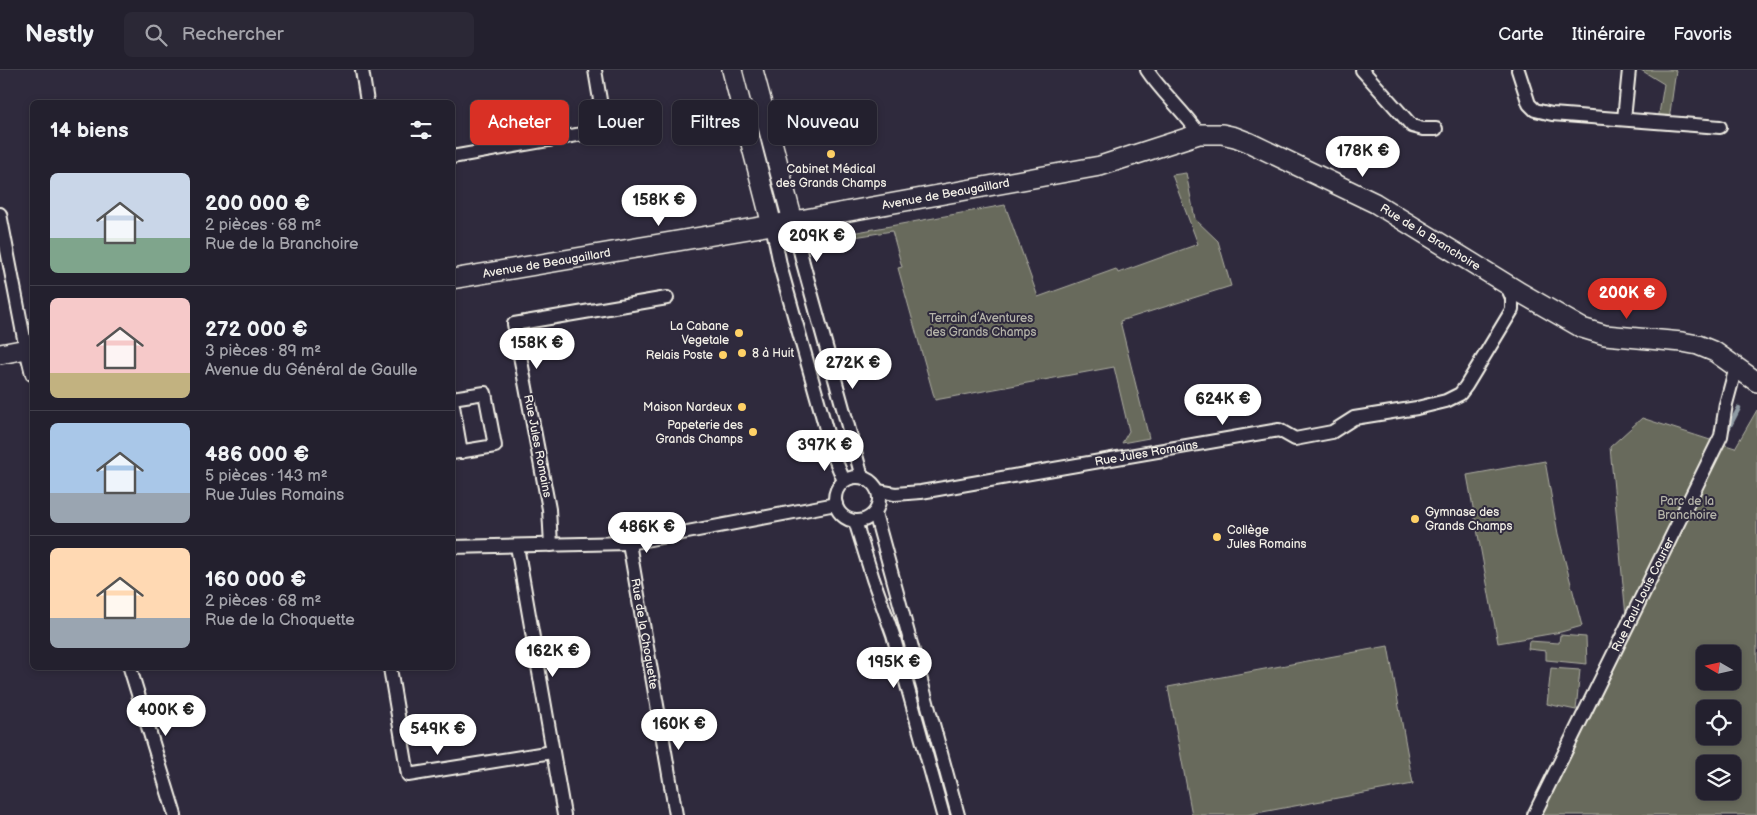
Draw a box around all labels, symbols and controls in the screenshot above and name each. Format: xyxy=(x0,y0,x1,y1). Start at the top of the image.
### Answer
search box xyxy=(124,12,474,57)
text: Nestly xyxy=(25,20,94,49)
icon: search xyxy=(142,21,170,49)
text: Rechercher xyxy=(182,23,284,46)
text: Carte xyxy=(1498,24,1544,45)
text: Itinéraire xyxy=(1572,24,1645,45)
text: Favoris xyxy=(1673,24,1732,45)
chip: Acheter xyxy=(470,100,569,145)
chip: Louer xyxy=(579,100,662,145)
chip: Filtres xyxy=(672,100,758,145)
chip: Nouveau xyxy=(768,100,877,145)
icon: filters xyxy=(407,116,435,144)
text: 14 biens xyxy=(50,118,129,143)
pin: 178K € xyxy=(1322,136,1404,178)
text: 178K € xyxy=(1337,142,1389,161)
marker: Cabinet Médical des Grands Champs xyxy=(825,148,837,160)
place label: Cabinet Médical des Grands Champs xyxy=(776,162,886,191)
street label: Avenue de Beaugaillard xyxy=(881,175,1011,213)
pin: 158K € xyxy=(618,184,700,227)
text: 200 000 € xyxy=(205,191,310,216)
text: 158K € xyxy=(633,191,685,210)
icon: home xyxy=(90,193,150,253)
street label: Rue de la Branchoire xyxy=(1377,201,1483,274)
text: 2 pièces · 68 m² xyxy=(205,216,321,235)
pin: 209K € xyxy=(776,220,858,263)
text: 209K € xyxy=(789,227,845,246)
text: Rue de la Branchoire xyxy=(205,235,359,254)
street label: Avenue de Beaugaillard xyxy=(482,245,612,282)
pin: 200K € xyxy=(1586,278,1668,320)
text: 200K € xyxy=(1599,284,1655,303)
park label: Terrain d’Aventures des Grands Champs xyxy=(926,311,1036,340)
text: 272 000 € xyxy=(205,317,308,342)
icon: home xyxy=(90,318,150,378)
place label: La Cabane Vegetale xyxy=(670,319,729,348)
marker: La Cabane Vegetale xyxy=(733,327,745,339)
pin: 158K € xyxy=(496,328,578,370)
text: 158K € xyxy=(511,334,563,353)
text: 3 pièces · 89 m² xyxy=(205,342,321,361)
place label: 8 à Huit xyxy=(752,346,795,361)
marker: 8 à Huit xyxy=(736,347,748,359)
place label: Relais Poste xyxy=(646,348,713,363)
pin: 272K € xyxy=(812,348,894,390)
marker: Relais Poste xyxy=(717,349,729,361)
text: 272K € xyxy=(826,354,880,373)
text: Avenue du Général de Gaulle xyxy=(205,361,418,380)
pin: 624K € xyxy=(1182,384,1264,426)
text: 624K € xyxy=(1195,390,1251,409)
street label: Rue Jules Romains xyxy=(520,393,555,499)
place label: Maison Nardeux xyxy=(643,400,732,415)
marker: Maison Nardeux xyxy=(736,401,748,413)
place label: Papeterie des Grands Champs xyxy=(656,418,743,447)
marker: Papeterie des Grands Champs xyxy=(747,426,759,438)
pin: 397K € xyxy=(784,430,866,472)
text: 397K € xyxy=(798,436,852,455)
street label: Rue Jules Romains xyxy=(1094,437,1199,470)
text: 486 000 € xyxy=(205,442,309,467)
icon: home xyxy=(90,443,150,503)
text: 5 pièces · 143 m² xyxy=(205,467,328,486)
text: Rue Jules Romains xyxy=(205,486,344,505)
park label: Parc de la Branchoire xyxy=(1657,494,1717,523)
place label: Gymnase des Grands Champs xyxy=(1425,505,1513,534)
pin: 486K € xyxy=(606,512,688,554)
marker: Gymnase des Grands Champs xyxy=(1409,513,1421,525)
text: 486K € xyxy=(619,518,675,537)
place label: Collège Jules Romains xyxy=(1227,523,1306,552)
marker: Collège Jules Romains xyxy=(1211,531,1223,543)
street label: Rue Paul-Louis Courier xyxy=(1609,534,1678,654)
text: 160 000 € xyxy=(205,567,306,592)
icon: home xyxy=(90,568,150,628)
street label: Rue de la Choquette xyxy=(627,577,661,690)
text: 2 pièces · 68 m² xyxy=(205,592,321,611)
text: Rue de la Choquette xyxy=(205,611,355,630)
pin: 162K € xyxy=(512,636,594,678)
text: 162K € xyxy=(526,642,580,661)
north arrow xyxy=(1696,645,1741,690)
map controls xyxy=(1696,645,1741,800)
pin: 195K € xyxy=(853,646,935,689)
text: 195K € xyxy=(868,653,920,672)
pin: 400K € xyxy=(125,694,207,737)
button: locate xyxy=(1696,700,1741,745)
text: 400K € xyxy=(138,701,194,720)
pin: 160K € xyxy=(638,708,720,751)
pin: 549K € xyxy=(397,714,479,756)
text: 160K € xyxy=(652,715,706,734)
text: 549K € xyxy=(410,720,466,739)
button: layers xyxy=(1696,755,1741,800)

